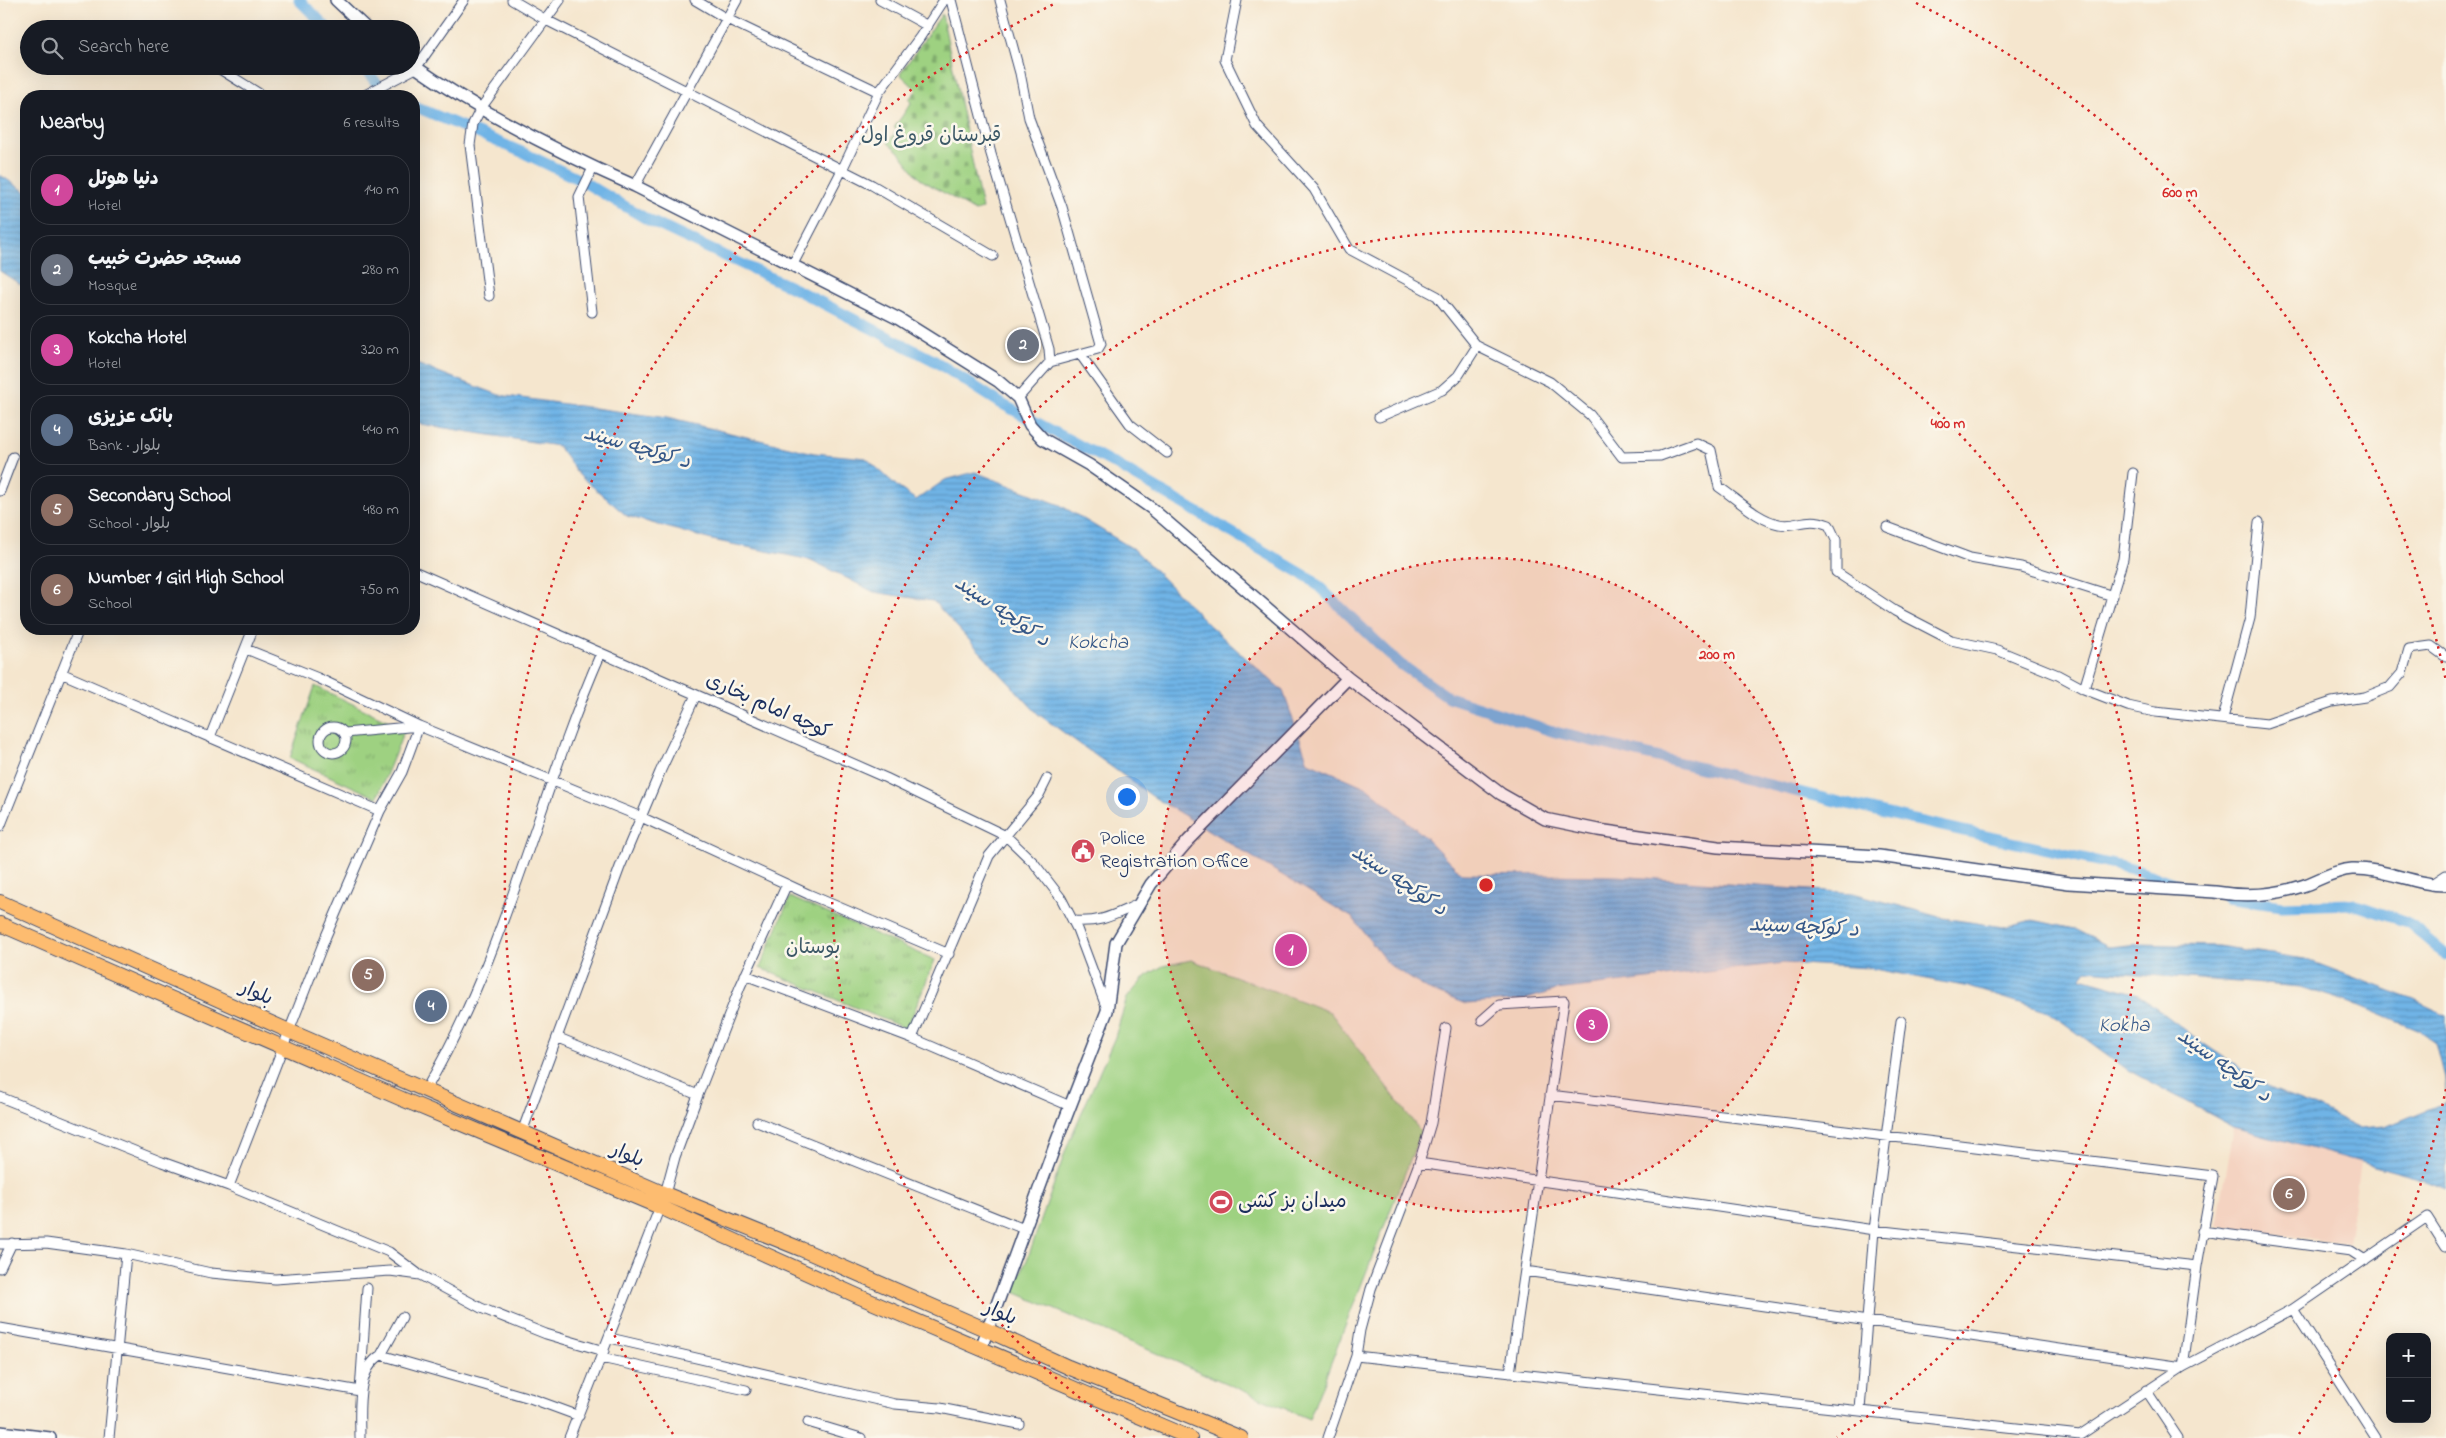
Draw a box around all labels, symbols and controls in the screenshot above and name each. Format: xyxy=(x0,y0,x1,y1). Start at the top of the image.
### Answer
search box xyxy=(20,20,420,75)
icon: search xyxy=(38,34,66,62)
text: Search here xyxy=(78,34,169,61)
text: Nearby xyxy=(40,108,104,138)
text: 6 results xyxy=(343,111,400,135)
park label: قبرستان قروغ اول xyxy=(861,122,1001,151)
text: دنیا هوتل xyxy=(88,166,159,193)
text: 1 xyxy=(54,178,60,202)
text: 140 m xyxy=(364,178,399,202)
text: 600 m xyxy=(2162,182,2198,204)
text: Hotel xyxy=(88,194,121,218)
text: مسجد حضرت خبیب xyxy=(88,246,242,273)
text: 2 xyxy=(53,258,61,282)
text: 280 m xyxy=(362,258,399,282)
text: Mosque xyxy=(88,274,137,298)
text: Kokcha Hotel xyxy=(88,325,186,352)
pin: 2 xyxy=(1007,326,1039,364)
text: 3 xyxy=(54,338,60,362)
text: 320 m xyxy=(361,338,399,362)
text: Hotel xyxy=(88,352,121,376)
text: بانک عزیزی xyxy=(88,404,173,431)
text: 400 m xyxy=(1930,413,1966,435)
text: 4 xyxy=(54,418,60,442)
text: 440 m xyxy=(362,418,399,442)
water label: د کوکچه سیند xyxy=(580,418,694,478)
text: Bank · بلوار xyxy=(88,434,161,458)
text: Secondary School xyxy=(88,483,231,510)
text: 5 xyxy=(52,498,62,522)
text: 480 m xyxy=(363,498,399,522)
text: School · بلوار xyxy=(88,512,170,536)
text: Number 1 Girl High School xyxy=(88,565,284,592)
water label: د کوکچه سیند xyxy=(948,569,1056,655)
text: 6 xyxy=(53,578,61,602)
text: 750 m xyxy=(360,578,399,602)
text: School xyxy=(88,592,132,616)
water label: Kokcha xyxy=(1068,628,1129,658)
text: 200 m xyxy=(1698,644,1735,666)
street label: کوچه امام بخاری xyxy=(701,666,835,748)
your location xyxy=(1114,784,1140,810)
place label: Police Registration Office xyxy=(1100,825,1248,878)
public building icon: Police Registration Office xyxy=(1070,838,1096,864)
water label: د کوکچه سیند xyxy=(1345,838,1453,924)
centre of rings xyxy=(1477,876,1495,894)
water label: د کوکچه سیند xyxy=(1748,910,1860,946)
pin: 1 xyxy=(1275,931,1307,969)
park label: بوستان xyxy=(786,934,840,963)
pin: 5 xyxy=(352,956,384,994)
street label: بلوار xyxy=(233,973,277,1014)
pin: 4 xyxy=(415,987,447,1025)
pin: 3 xyxy=(1576,1006,1608,1044)
water label: Kokha xyxy=(2099,1011,2150,1041)
water label: د کوکچه سیند xyxy=(2171,1022,2277,1110)
street label: بلوار xyxy=(604,1135,648,1176)
pin: 6 xyxy=(2273,1175,2305,1213)
place label: میدان بز کشی xyxy=(1238,1188,1347,1217)
sports icon: میدان بز کشی xyxy=(1208,1189,1234,1215)
street label: بلوار xyxy=(977,1293,1021,1334)
map controls xyxy=(2386,1333,2431,1423)
button: + xyxy=(2386,1333,2431,1378)
button: − xyxy=(2386,1378,2431,1423)

